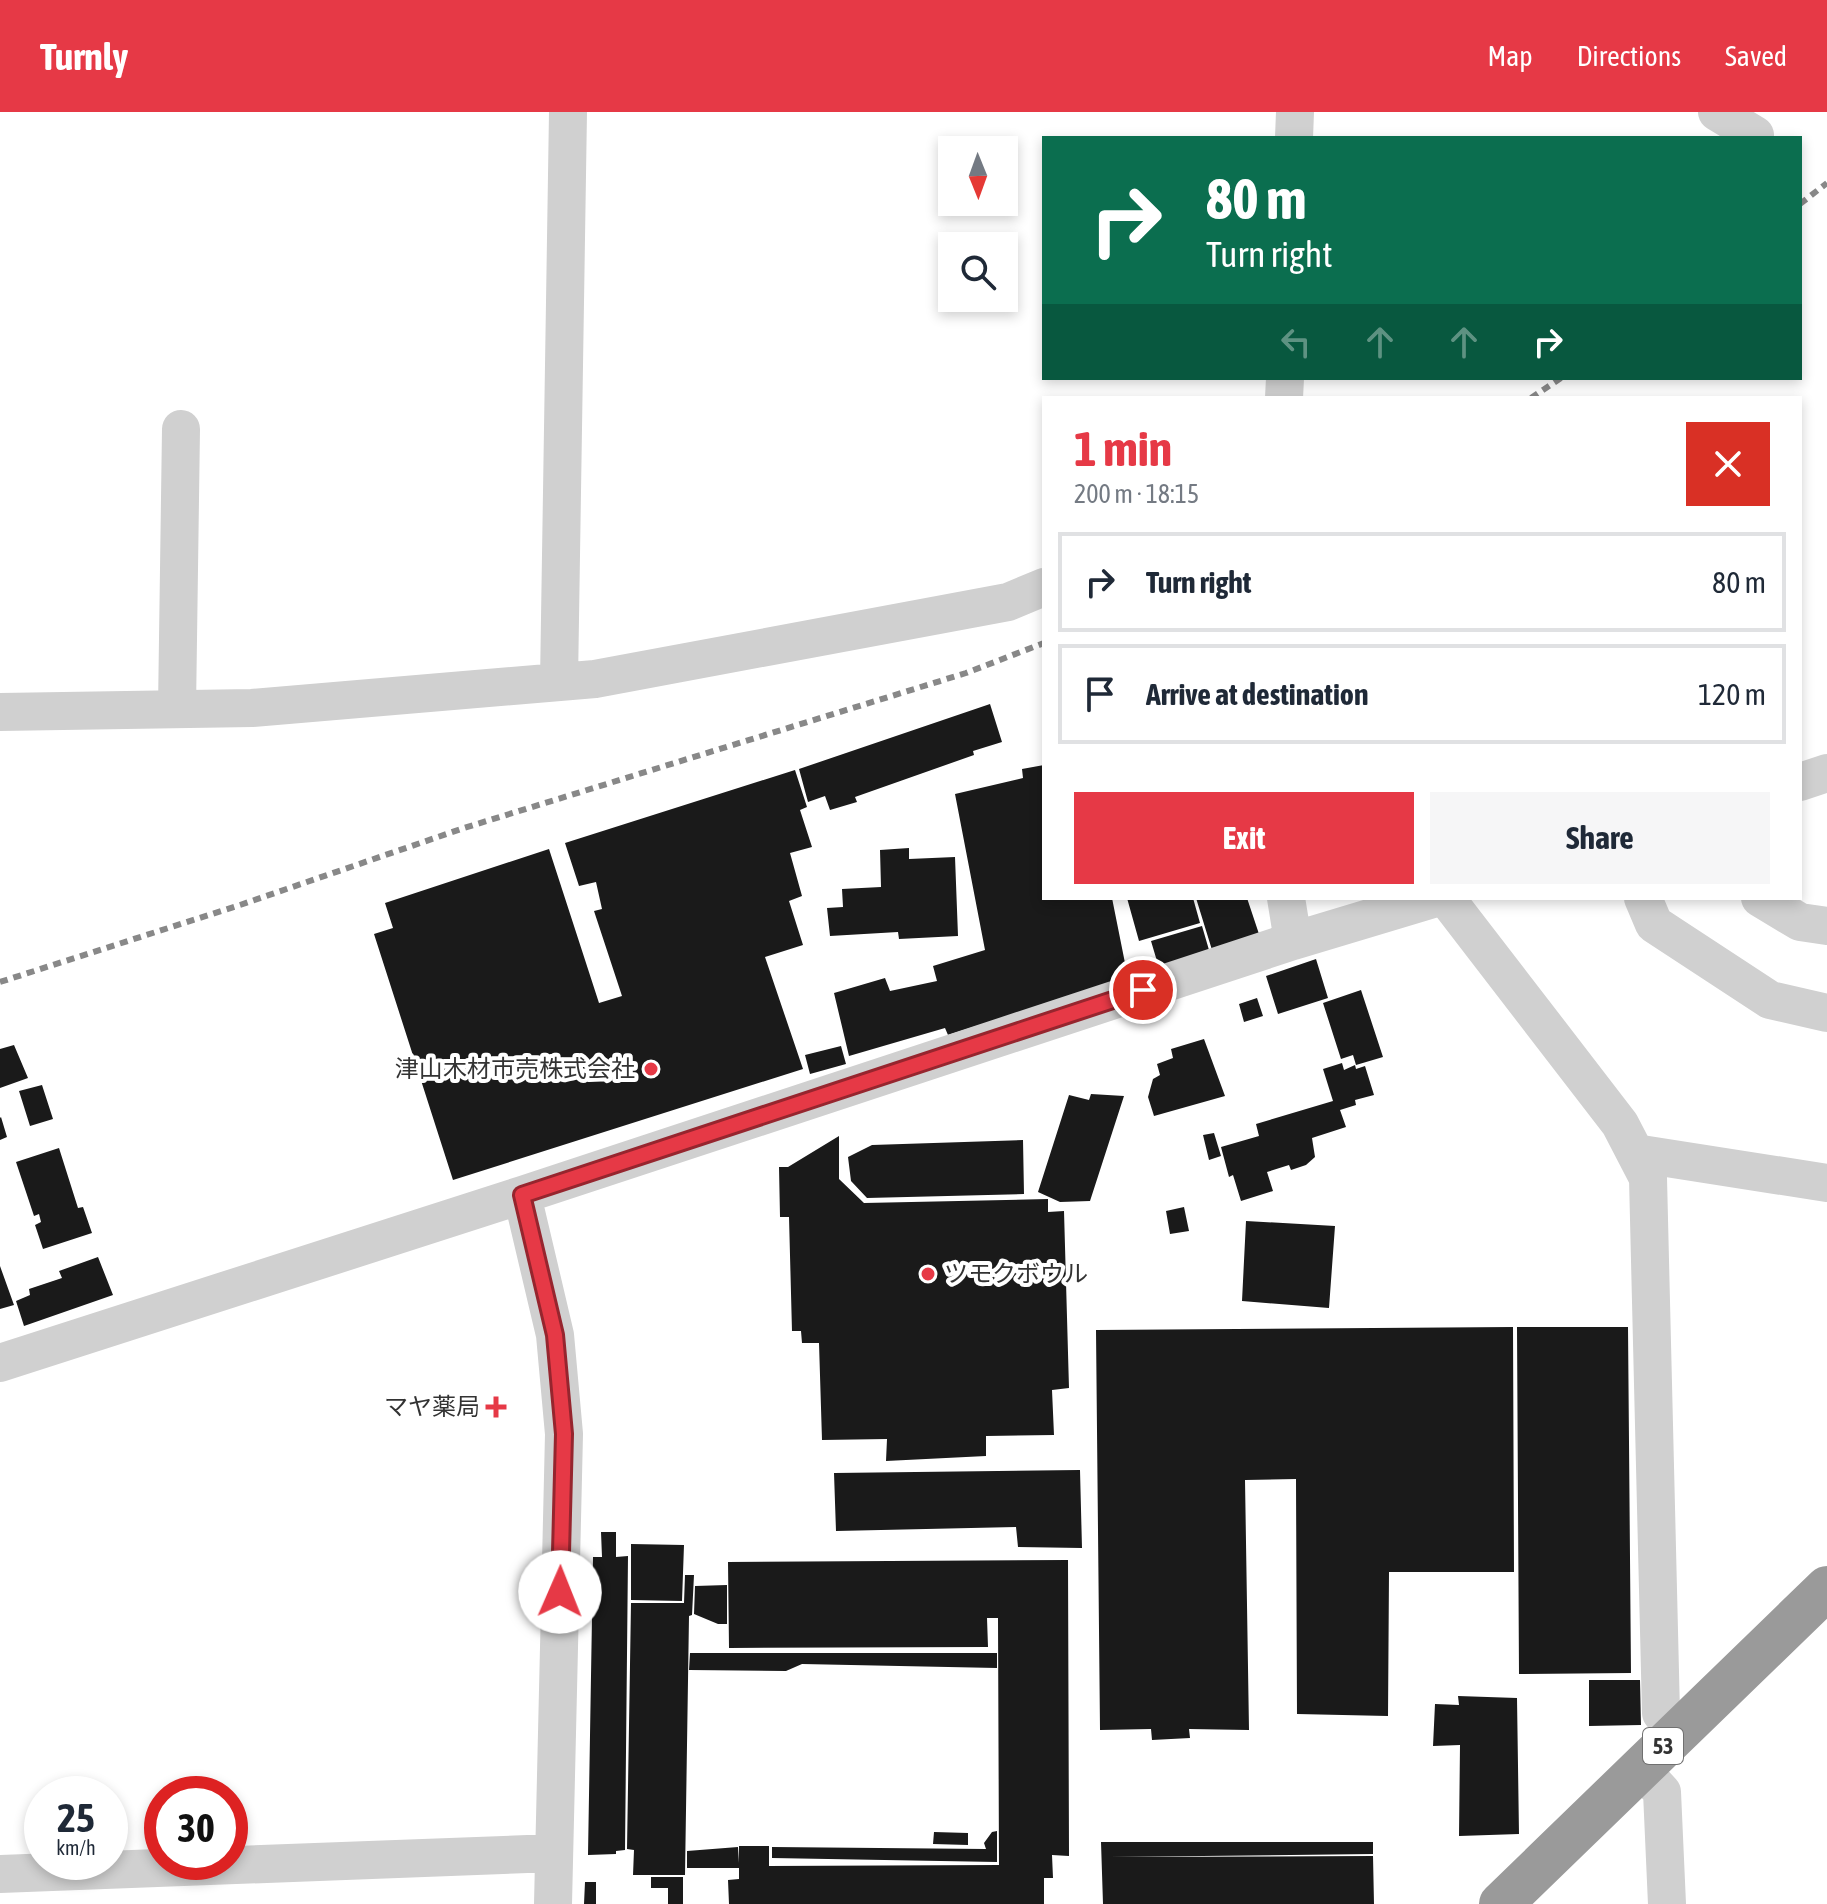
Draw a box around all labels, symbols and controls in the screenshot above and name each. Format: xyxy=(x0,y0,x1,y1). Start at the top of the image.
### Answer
text: Turnly xyxy=(40,35,128,78)
text: Map xyxy=(1488,40,1533,72)
text: Directions xyxy=(1577,40,1681,72)
text: Saved xyxy=(1725,40,1787,72)
north arrow xyxy=(938,136,1018,216)
map controls xyxy=(938,136,1018,312)
text: 80 m xyxy=(1206,167,1307,231)
icon: right xyxy=(1074,168,1178,272)
button: search xyxy=(938,232,1018,312)
text: Turn right xyxy=(1206,233,1333,275)
icon: left xyxy=(1274,320,1318,364)
icon: ahead xyxy=(1358,320,1402,364)
icon: ahead xyxy=(1442,320,1486,364)
icon: right xyxy=(1526,320,1570,364)
text: 1 min xyxy=(1074,421,1172,476)
button: close xyxy=(1686,422,1770,506)
text: 200 m · 18:15 xyxy=(1074,479,1199,509)
icon: right xyxy=(1078,560,1122,604)
text: Turn right xyxy=(1146,565,1252,599)
text: 80 m xyxy=(1712,565,1766,599)
icon: arrive xyxy=(1078,672,1122,716)
text: Arrive at destination xyxy=(1146,677,1368,711)
text: 120 m xyxy=(1698,677,1766,711)
button: Exit xyxy=(1074,792,1414,884)
button: Share xyxy=(1430,792,1770,884)
pin xyxy=(1109,956,1177,1024)
icon: arrive xyxy=(1121,968,1165,1012)
place label: 津山木材市売株式会社 xyxy=(395,1055,635,1082)
marker: 津山木材市売株式会社 xyxy=(642,1060,660,1078)
place label: ツモクボウル xyxy=(944,1260,1088,1287)
marker: ツモクボウル xyxy=(919,1265,937,1283)
place label: マヤ薬局 xyxy=(384,1393,480,1420)
marker: マヤ薬局 xyxy=(487,1398,505,1416)
position arrow xyxy=(518,1550,602,1634)
road number: 53 xyxy=(1643,1728,1683,1764)
speed limit sign: 30 xyxy=(144,1776,248,1880)
text: 25 xyxy=(57,1795,95,1840)
text: km/h xyxy=(56,1836,96,1859)

